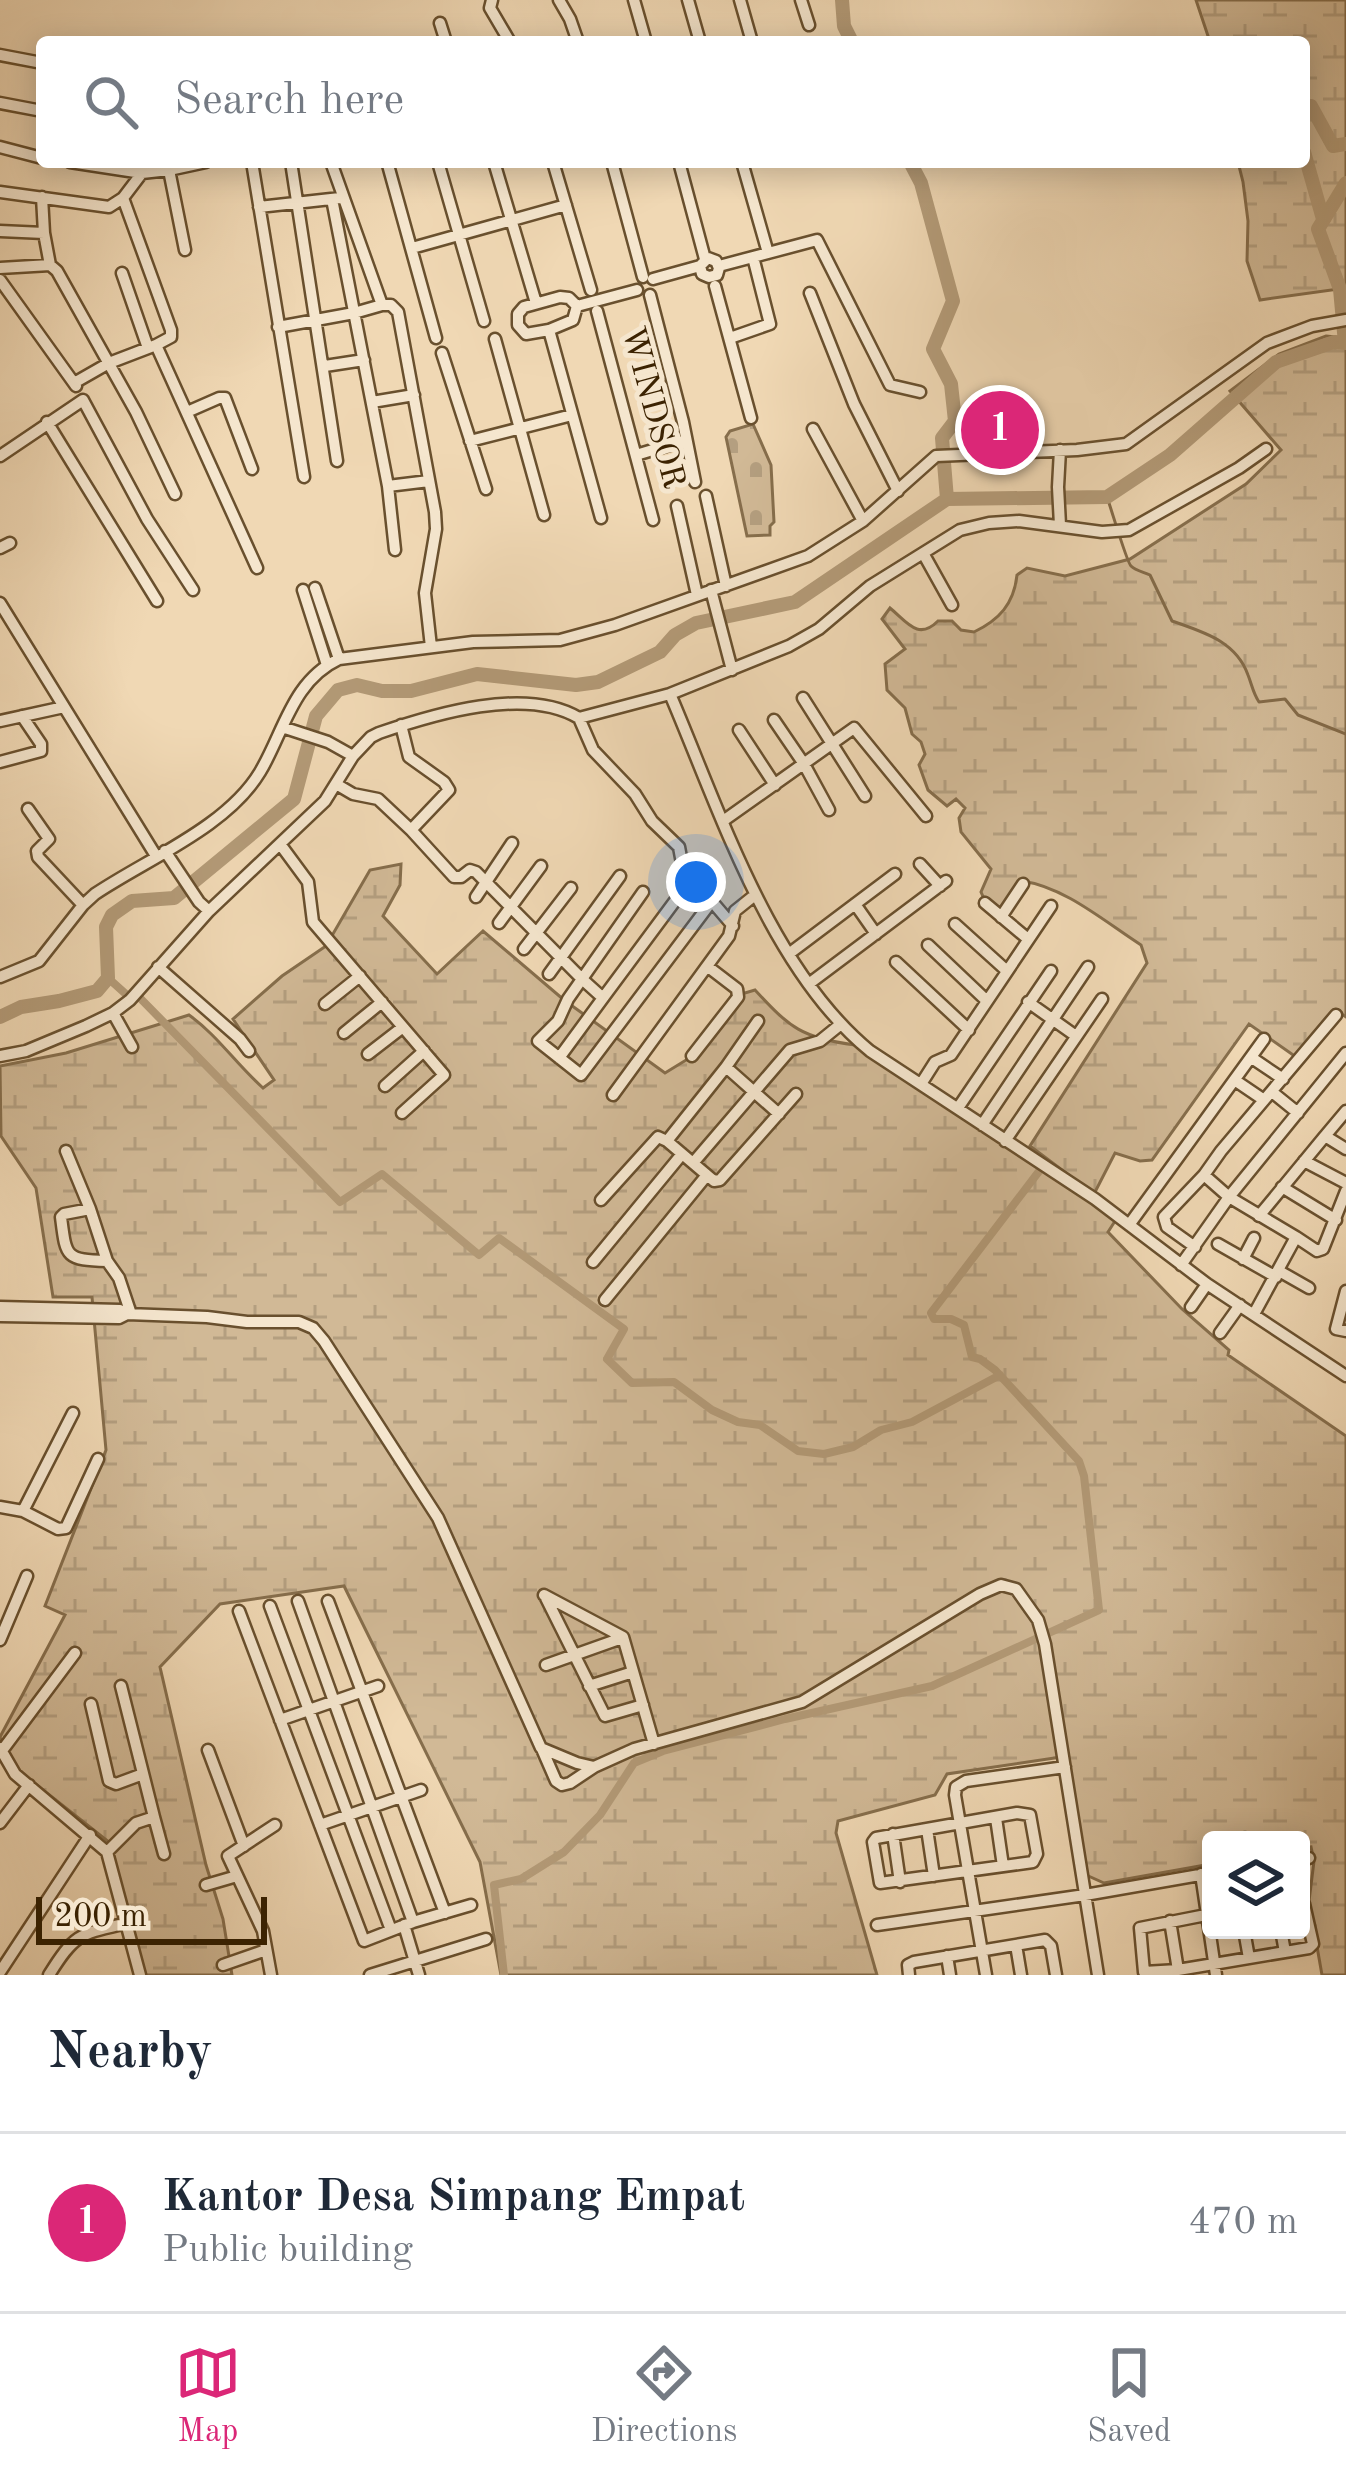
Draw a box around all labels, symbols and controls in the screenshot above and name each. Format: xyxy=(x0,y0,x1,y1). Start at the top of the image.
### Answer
search box xyxy=(36,36,1310,168)
icon: search xyxy=(78,69,144,135)
text: Search here xyxy=(174,79,404,124)
street label: WINDSOR xyxy=(615,323,689,493)
pin: 1 xyxy=(961,385,1039,475)
your location xyxy=(666,852,726,912)
map controls xyxy=(1202,1831,1310,1939)
button: layers xyxy=(1202,1831,1310,1939)
scale bar xyxy=(36,1891,267,1944)
text: 200 m xyxy=(54,1901,147,1934)
text: Nearby xyxy=(48,2028,213,2079)
text: Kantor Desa Simpang Empat xyxy=(162,2176,745,2221)
text: 1 xyxy=(76,2203,98,2242)
text: 470 m xyxy=(1188,2203,1298,2242)
text: Public building xyxy=(162,2231,413,2270)
tab: Map xyxy=(175,2340,241,2453)
tab: Directions xyxy=(591,2340,737,2453)
tab: Saved xyxy=(1087,2340,1171,2453)

